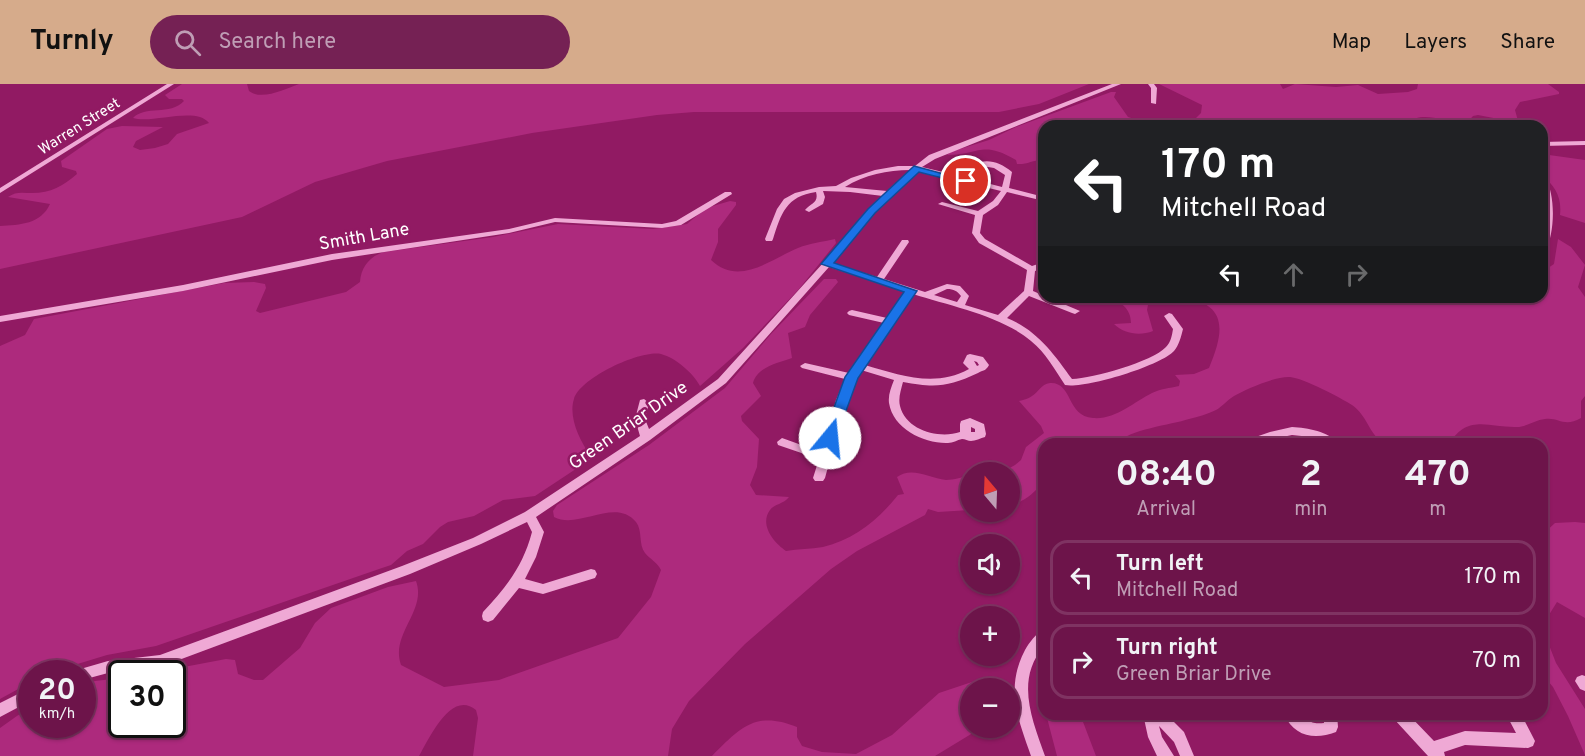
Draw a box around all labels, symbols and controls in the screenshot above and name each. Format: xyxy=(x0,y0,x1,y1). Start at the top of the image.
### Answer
search box xyxy=(150,15,570,69)
text: Turnly xyxy=(30,24,114,60)
icon: search xyxy=(171,26,204,59)
text: Search here xyxy=(219,29,336,56)
text: Map xyxy=(1332,29,1371,56)
text: Layers xyxy=(1404,29,1467,56)
text: Share xyxy=(1500,29,1555,56)
street label: Warren Street xyxy=(35,95,124,160)
text: 170 m xyxy=(1161,140,1275,193)
icon: left xyxy=(1062,144,1140,222)
pin xyxy=(940,155,991,206)
icon: arrive xyxy=(949,164,982,197)
text: Mitchell Road xyxy=(1161,192,1326,226)
street label: Smith Lane xyxy=(317,218,411,257)
icon: left xyxy=(1214,258,1247,291)
icon: ahead xyxy=(1277,258,1310,291)
icon: right xyxy=(1340,258,1373,291)
street label: Green Briar Drive xyxy=(565,377,693,476)
position arrow xyxy=(798,406,862,470)
text: 08:40 xyxy=(1115,453,1217,499)
text: 2 xyxy=(1300,453,1322,499)
text: 470 xyxy=(1405,453,1471,499)
north arrow xyxy=(960,462,1020,522)
map controls xyxy=(960,462,1020,738)
text: Arrival xyxy=(1136,497,1196,523)
text: min xyxy=(1294,497,1327,523)
text: m xyxy=(1429,497,1446,523)
button: sound xyxy=(960,534,1020,594)
text: Turn left xyxy=(1116,551,1204,578)
icon: left xyxy=(1065,561,1098,594)
text: 170 m xyxy=(1464,564,1521,591)
text: Mitchell Road xyxy=(1116,578,1238,604)
button: + xyxy=(960,606,1020,666)
text: Turn right xyxy=(1116,635,1218,662)
icon: right xyxy=(1065,645,1098,678)
text: 70 m xyxy=(1472,648,1521,675)
speed limit sign: 30 xyxy=(108,660,186,738)
text: Green Briar Drive xyxy=(1116,662,1272,688)
text: 20 xyxy=(38,673,76,710)
button: − xyxy=(960,678,1020,738)
text: km/h xyxy=(39,705,75,724)

